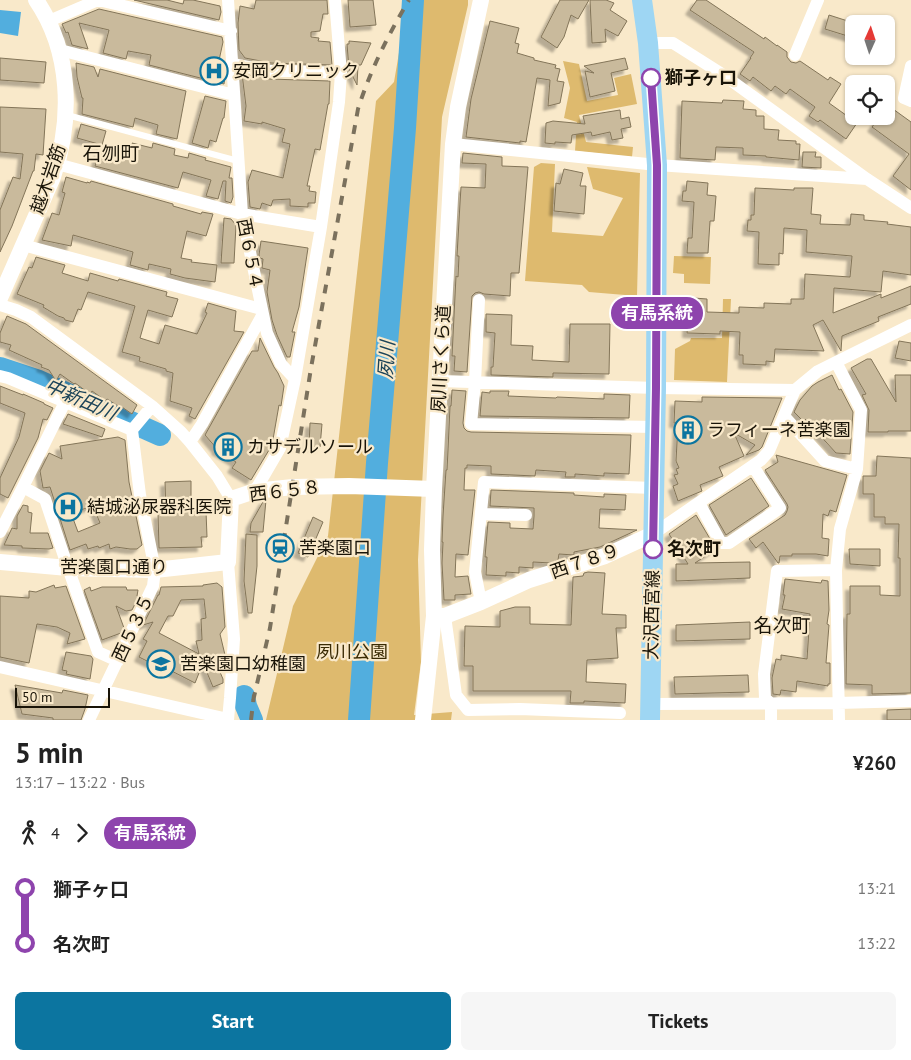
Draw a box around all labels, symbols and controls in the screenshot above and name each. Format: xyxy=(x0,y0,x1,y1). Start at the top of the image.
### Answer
north arrow xyxy=(845,15,895,65)
map controls xyxy=(845,15,895,125)
hospital icon: 安岡クリニック xyxy=(199,56,229,86)
place label: 安岡クリニック xyxy=(233,59,359,82)
place label: 獅子ヶ口 xyxy=(665,66,737,89)
marker: 獅子ヶ口 xyxy=(641,68,661,88)
button: locate xyxy=(845,75,895,125)
street label: 越木岩筋 xyxy=(25,141,70,217)
district label: 石刎町 xyxy=(82,141,140,165)
street label: 西６５４ xyxy=(232,216,269,291)
line badge: 有馬系統 xyxy=(622,297,692,329)
text: 有馬系統 xyxy=(621,301,693,324)
street label: 夙川さくら道 xyxy=(426,304,455,414)
water label: 夙川 xyxy=(373,338,399,380)
water label: 中新田川 xyxy=(41,373,122,426)
building icon: ラフィーネ苦楽園 xyxy=(673,415,703,445)
place label: ラフィーネ苦楽園 xyxy=(707,418,851,441)
building icon: カサデルソール xyxy=(213,432,243,462)
place label: カサデルソール xyxy=(247,435,373,458)
street label: 西６５８ xyxy=(248,475,322,506)
hospital icon: 結城泌尿器科医院 xyxy=(53,492,83,522)
place label: 結城泌尿器科医院 xyxy=(87,495,231,518)
station icon: 苦楽園口 xyxy=(265,533,295,563)
place label: 苦楽園口 xyxy=(299,536,371,559)
place label: 名次町 xyxy=(667,537,721,560)
street label: 西７８９ xyxy=(547,538,623,583)
marker: 名次町 xyxy=(643,539,663,559)
street label: 苦楽園口通り xyxy=(60,555,168,578)
street label: 大沢西宮線 xyxy=(639,570,664,660)
street label: 西５３５ xyxy=(107,590,158,665)
district label: 名次町 xyxy=(753,613,811,637)
park label: 夙川公園 xyxy=(316,640,388,663)
school or university icon: 苦楽園口幼稚園 xyxy=(146,649,176,679)
place label: 苦楽園口幼稚園 xyxy=(180,652,306,675)
scale bar xyxy=(15,685,110,708)
text: 50 m xyxy=(22,688,52,706)
text: 5 min xyxy=(15,734,83,771)
text: ¥260 xyxy=(853,751,896,775)
text: 13:17 – 13:22 · Bus xyxy=(15,772,145,792)
icon: walk xyxy=(15,819,43,847)
icon: forward xyxy=(68,819,96,847)
text: 有馬系統 xyxy=(114,821,186,844)
text: 4 xyxy=(51,823,60,843)
text: 獅子ヶ口 xyxy=(53,877,129,901)
text: 13:21 xyxy=(858,878,896,898)
text: 名次町 xyxy=(53,932,110,956)
text: 13:22 xyxy=(858,933,896,953)
button: Start xyxy=(15,992,451,1050)
button: Tickets xyxy=(461,992,896,1050)

